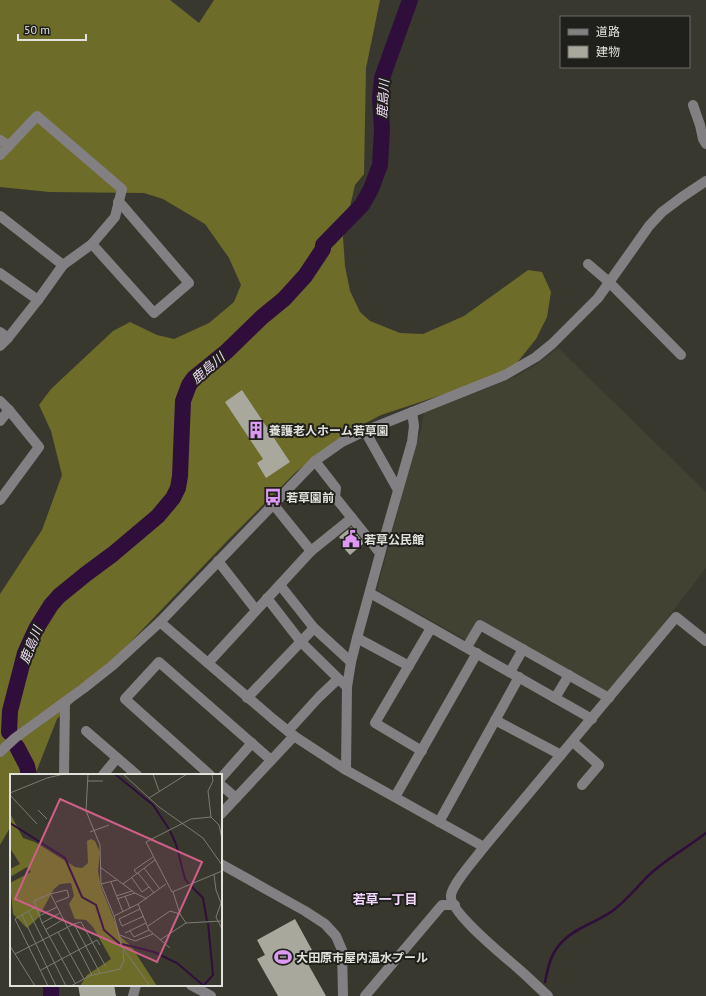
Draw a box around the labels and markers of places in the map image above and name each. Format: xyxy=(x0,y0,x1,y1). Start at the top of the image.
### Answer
building icon: 養護老人ホーム若草園 xyxy=(246,420,266,440)
place label: 養護老人ホーム若草園 xyxy=(269,423,389,438)
bus stop icon: 若草園前 xyxy=(263,487,283,507)
place label: 若草園前 xyxy=(286,490,334,505)
public building icon: 若草公民館 xyxy=(341,529,361,549)
place label: 若草公民館 xyxy=(364,532,424,547)
sports icon: 大田原市屋内温水プール xyxy=(273,947,293,967)
place label: 大田原市屋内温水プール xyxy=(296,950,428,965)

